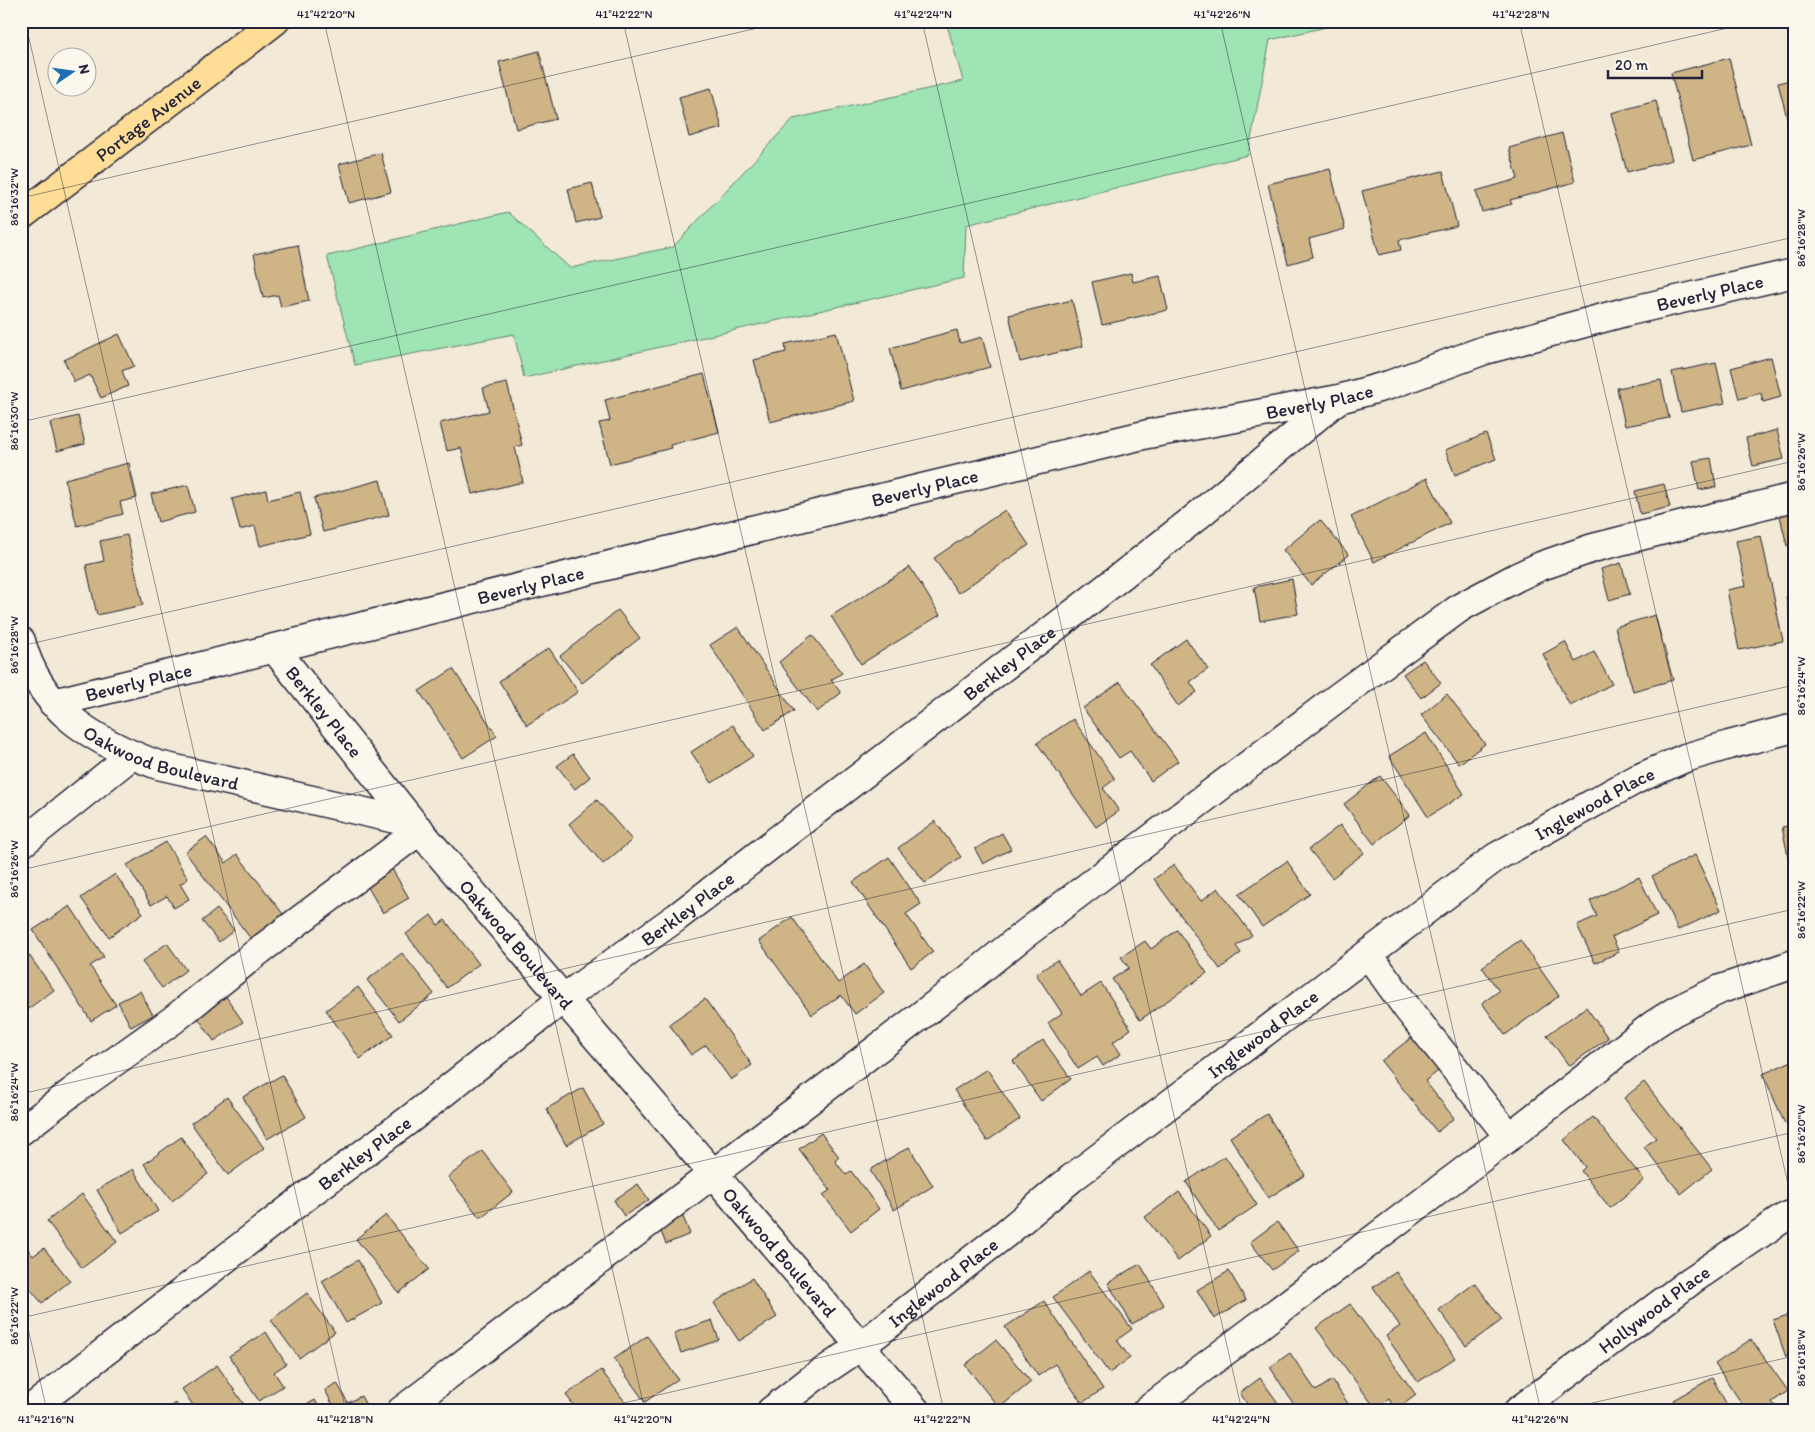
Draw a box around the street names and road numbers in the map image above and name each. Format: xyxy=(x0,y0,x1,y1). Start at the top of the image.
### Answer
street label: Portage Avenue xyxy=(91,71,205,166)
street label: Beverly Place xyxy=(1654,269,1766,316)
street label: Beverly Place xyxy=(1264,379,1376,424)
street label: Beverly Place xyxy=(869,463,980,511)
street label: Beverly Place xyxy=(475,560,586,609)
street label: Berkley Place xyxy=(958,620,1060,705)
street label: Beverly Place xyxy=(83,658,194,706)
street label: Berkley Place xyxy=(281,661,368,762)
street label: Oakwood Boulevard xyxy=(79,720,242,795)
street label: Inglewood Place xyxy=(1531,761,1658,845)
street label: Berkley Place xyxy=(636,866,738,951)
street label: Oakwood Boulevard xyxy=(455,874,579,1014)
street label: Inglewood Place xyxy=(1203,984,1323,1083)
street label: Berkley Place xyxy=(313,1111,416,1195)
street label: Oakwood Boulevard xyxy=(718,1182,842,1322)
street label: Inglewood Place xyxy=(884,1232,1002,1332)
street label: Hollywood Place xyxy=(1594,1260,1714,1358)

